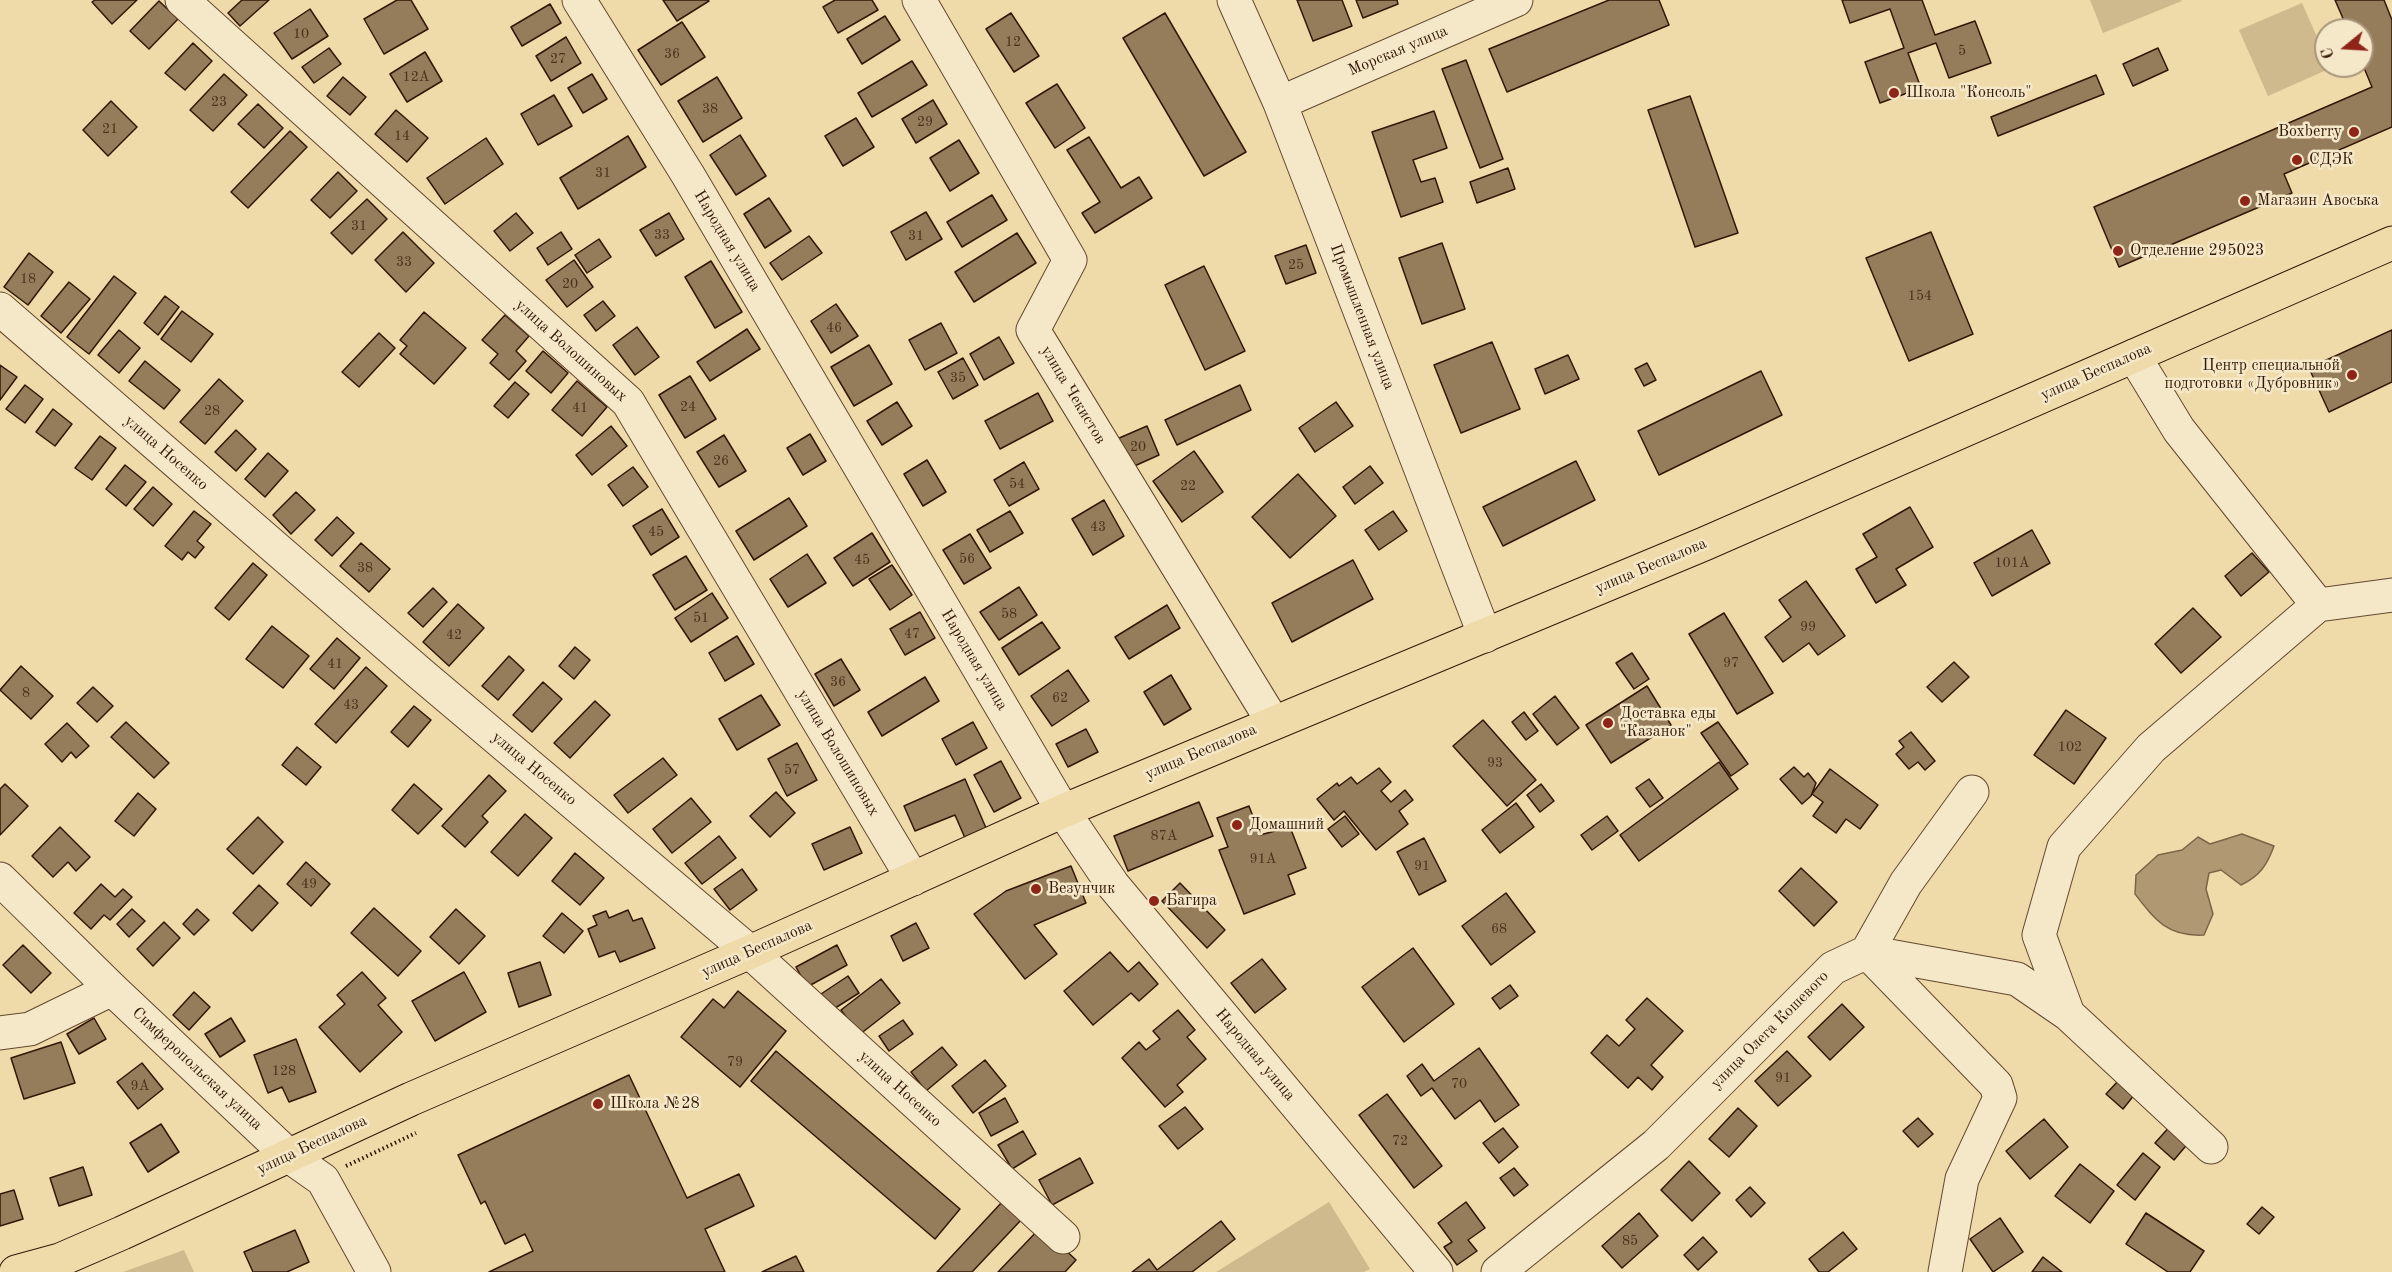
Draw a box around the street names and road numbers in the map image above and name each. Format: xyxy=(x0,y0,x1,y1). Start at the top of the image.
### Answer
street label: Морская улица xyxy=(1345,21,1451,81)
street label: Народная улица xyxy=(689,187,765,295)
street label: Промышленная улица xyxy=(1325,241,1399,393)
street label: улица Волошиновых xyxy=(511,296,631,406)
street label: улица Беспалова xyxy=(2038,339,2154,405)
street label: улица Чекистов xyxy=(1036,342,1110,448)
street label: улица Носенко xyxy=(120,411,212,495)
street label: улица Беспалова xyxy=(1592,534,1710,598)
street label: Народная улица xyxy=(936,606,1012,714)
street label: улица Волошиновых xyxy=(793,686,883,820)
street label: улица Беспалова xyxy=(1142,720,1260,784)
street label: улица Носенко xyxy=(488,728,580,810)
street label: улица Беспалова xyxy=(699,916,815,982)
street label: улица Олега Кошевого xyxy=(1707,967,1833,1093)
street label: Симферопольская улица xyxy=(128,1003,266,1135)
street label: Народная улица xyxy=(1211,1005,1299,1105)
street label: улица Носенко xyxy=(855,1047,945,1131)
street label: улица Беспалова xyxy=(254,1111,370,1179)

